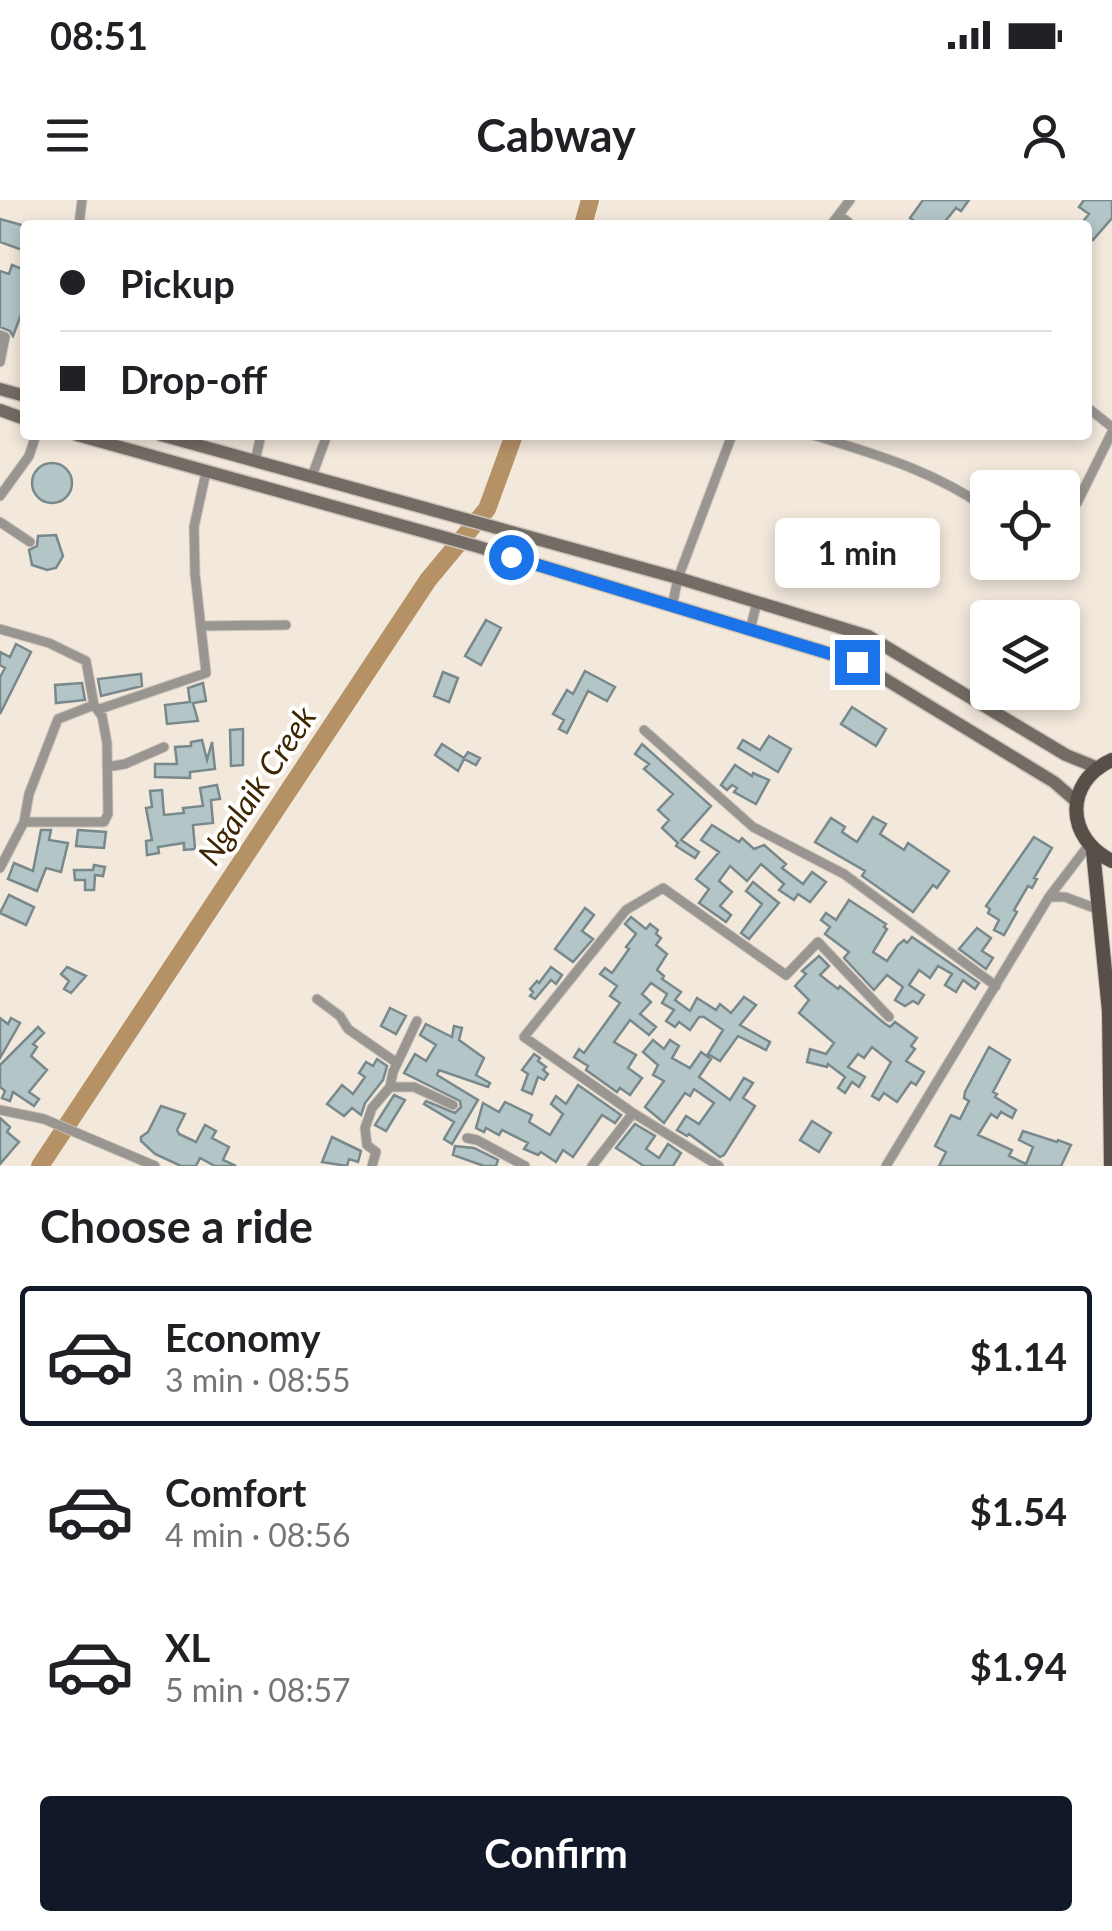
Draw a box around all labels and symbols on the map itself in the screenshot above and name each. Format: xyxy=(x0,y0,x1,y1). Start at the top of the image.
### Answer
callout: 1 min xyxy=(774,517,940,587)
route start xyxy=(489,535,534,580)
route end xyxy=(835,640,880,685)
water label: Ngalaik Creek xyxy=(189,698,324,872)

